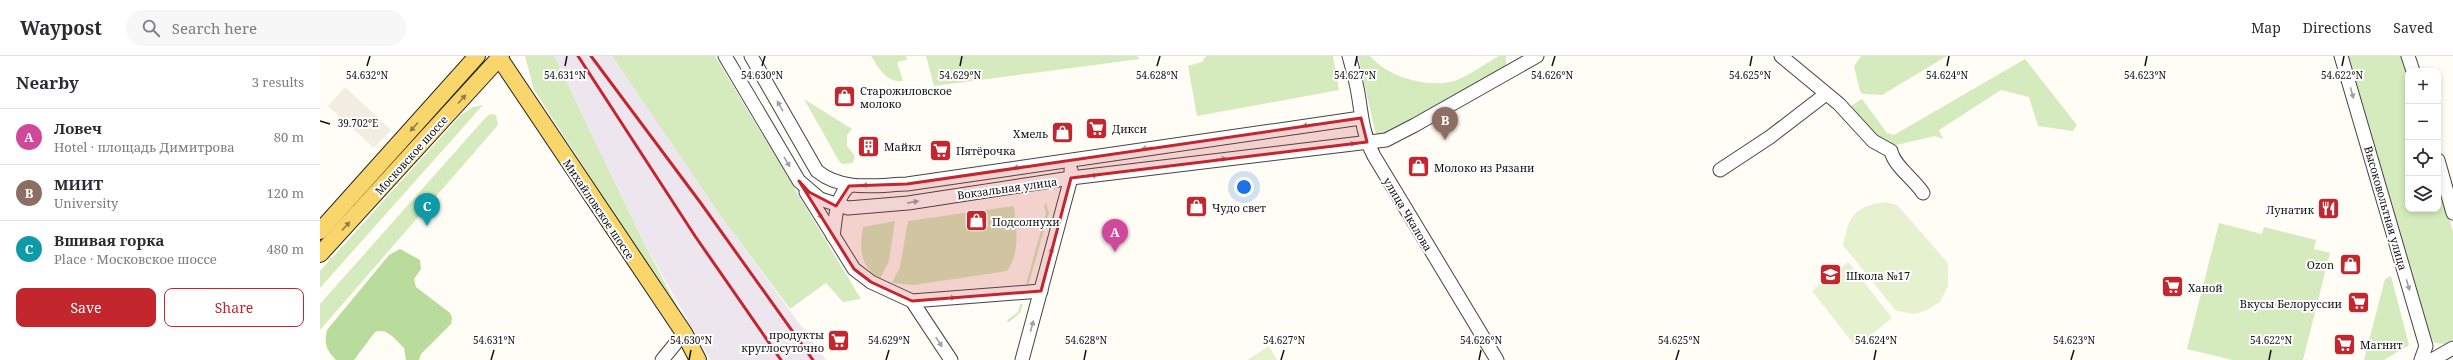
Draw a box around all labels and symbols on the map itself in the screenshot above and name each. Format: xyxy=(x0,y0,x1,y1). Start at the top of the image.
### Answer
text: 54.632°N xyxy=(346,68,388,82)
text: 54.631°N xyxy=(544,68,586,82)
text: 54.630°N xyxy=(741,68,783,82)
text: 54.629°N xyxy=(939,68,981,82)
text: 54.628°N xyxy=(1136,68,1178,82)
text: 54.627°N xyxy=(1334,68,1376,82)
text: 54.626°N xyxy=(1531,68,1573,82)
text: 54.625°N xyxy=(1729,68,1771,82)
text: 54.624°N xyxy=(1926,68,1968,82)
text: 54.623°N xyxy=(2124,68,2166,82)
text: 54.622°N xyxy=(2321,68,2363,82)
shop icon: Старожиловское молоко xyxy=(831,83,857,109)
place label: Старожиловское молоко xyxy=(860,83,952,111)
one-way arrow xyxy=(2349,88,2355,100)
one-way arrow xyxy=(458,93,467,104)
one-way arrow xyxy=(776,100,783,112)
pin: B xyxy=(1432,107,1458,140)
street label: Московское шоссе xyxy=(371,112,451,198)
supermarket icon: Дикси xyxy=(1084,115,1110,141)
text: 39.702°E xyxy=(338,116,378,130)
shop icon: Хмель xyxy=(1050,120,1076,146)
one-way arrow xyxy=(409,121,418,132)
place label: Дикси xyxy=(1112,121,1147,136)
one-way arrow xyxy=(1302,122,1314,128)
place label: Хмель xyxy=(1013,126,1048,141)
building icon: Майкл xyxy=(856,133,882,159)
supermarket icon: Пятёрочка xyxy=(928,137,954,163)
place label: Майкл xyxy=(884,139,922,154)
one-way arrow xyxy=(1344,141,1356,147)
place label: Пятёрочка xyxy=(956,143,1016,158)
street label: Высоковольтная улица xyxy=(2361,144,2411,272)
one-way arrow xyxy=(1141,145,1154,152)
shop icon: Молоко из Рязани xyxy=(1406,154,1432,180)
street label: Михайловское шоссе xyxy=(560,156,638,262)
one-way arrow xyxy=(784,156,791,168)
one-way arrow xyxy=(1215,156,1227,162)
place label: Молоко из Рязани xyxy=(1434,160,1534,175)
one-way arrow xyxy=(1013,164,1025,170)
one-way arrow xyxy=(1086,173,1098,179)
street label: Вокзальная улица xyxy=(956,174,1058,202)
street label: улица Чкалова xyxy=(1380,174,1436,254)
your location xyxy=(1234,177,1254,197)
one-way arrow xyxy=(861,182,874,188)
pin: C xyxy=(414,193,440,226)
shop icon: Чудо свет xyxy=(1184,194,1210,220)
restaurant icon: Лунатик xyxy=(2316,196,2342,222)
one-way arrow xyxy=(906,199,919,205)
place label: Чудо свет xyxy=(1212,200,1266,215)
place label: Лунатик xyxy=(2266,202,2314,217)
one-way arrow xyxy=(816,208,823,220)
shop icon: Подсолнухи xyxy=(963,208,989,234)
place label: Подсолнухи xyxy=(992,214,1060,229)
pin: A xyxy=(1102,219,1128,252)
one-way arrow xyxy=(342,221,351,231)
one-way arrow xyxy=(1048,247,1054,259)
shop icon: Ozon xyxy=(2337,251,2363,277)
place label: Ozon xyxy=(2307,257,2334,272)
school or university icon: Школа №17 xyxy=(1817,262,1843,288)
place label: Школа №17 xyxy=(1846,268,1910,283)
supermarket icon: Ханой xyxy=(2160,274,2186,300)
place label: Ханой xyxy=(2188,280,2223,295)
one-way arrow xyxy=(2405,280,2411,292)
supermarket icon: Вкусы Белоруссии xyxy=(2345,290,2371,316)
one-way arrow xyxy=(944,294,956,301)
place label: Вкусы Белоруссии xyxy=(2240,296,2342,311)
one-way arrow xyxy=(1029,319,1035,332)
place label: продукты круглосуточно xyxy=(741,327,824,355)
supermarket icon: продукты круглосуточно xyxy=(826,327,852,353)
supermarket icon: Магнит xyxy=(2332,331,2358,357)
text: 54.631°N xyxy=(473,333,515,347)
text: 54.630°N xyxy=(670,333,712,347)
text: 54.629°N xyxy=(868,333,910,347)
text: 54.628°N xyxy=(1065,333,1107,347)
text: 54.627°N xyxy=(1263,333,1305,347)
text: 54.626°N xyxy=(1460,333,1502,347)
text: 54.625°N xyxy=(1658,333,1700,347)
text: 54.624°N xyxy=(1855,333,1897,347)
text: 54.623°N xyxy=(2053,333,2095,347)
text: 54.622°N xyxy=(2250,333,2292,347)
one-way arrow xyxy=(935,337,943,347)
place label: Магнит xyxy=(2360,337,2403,352)

